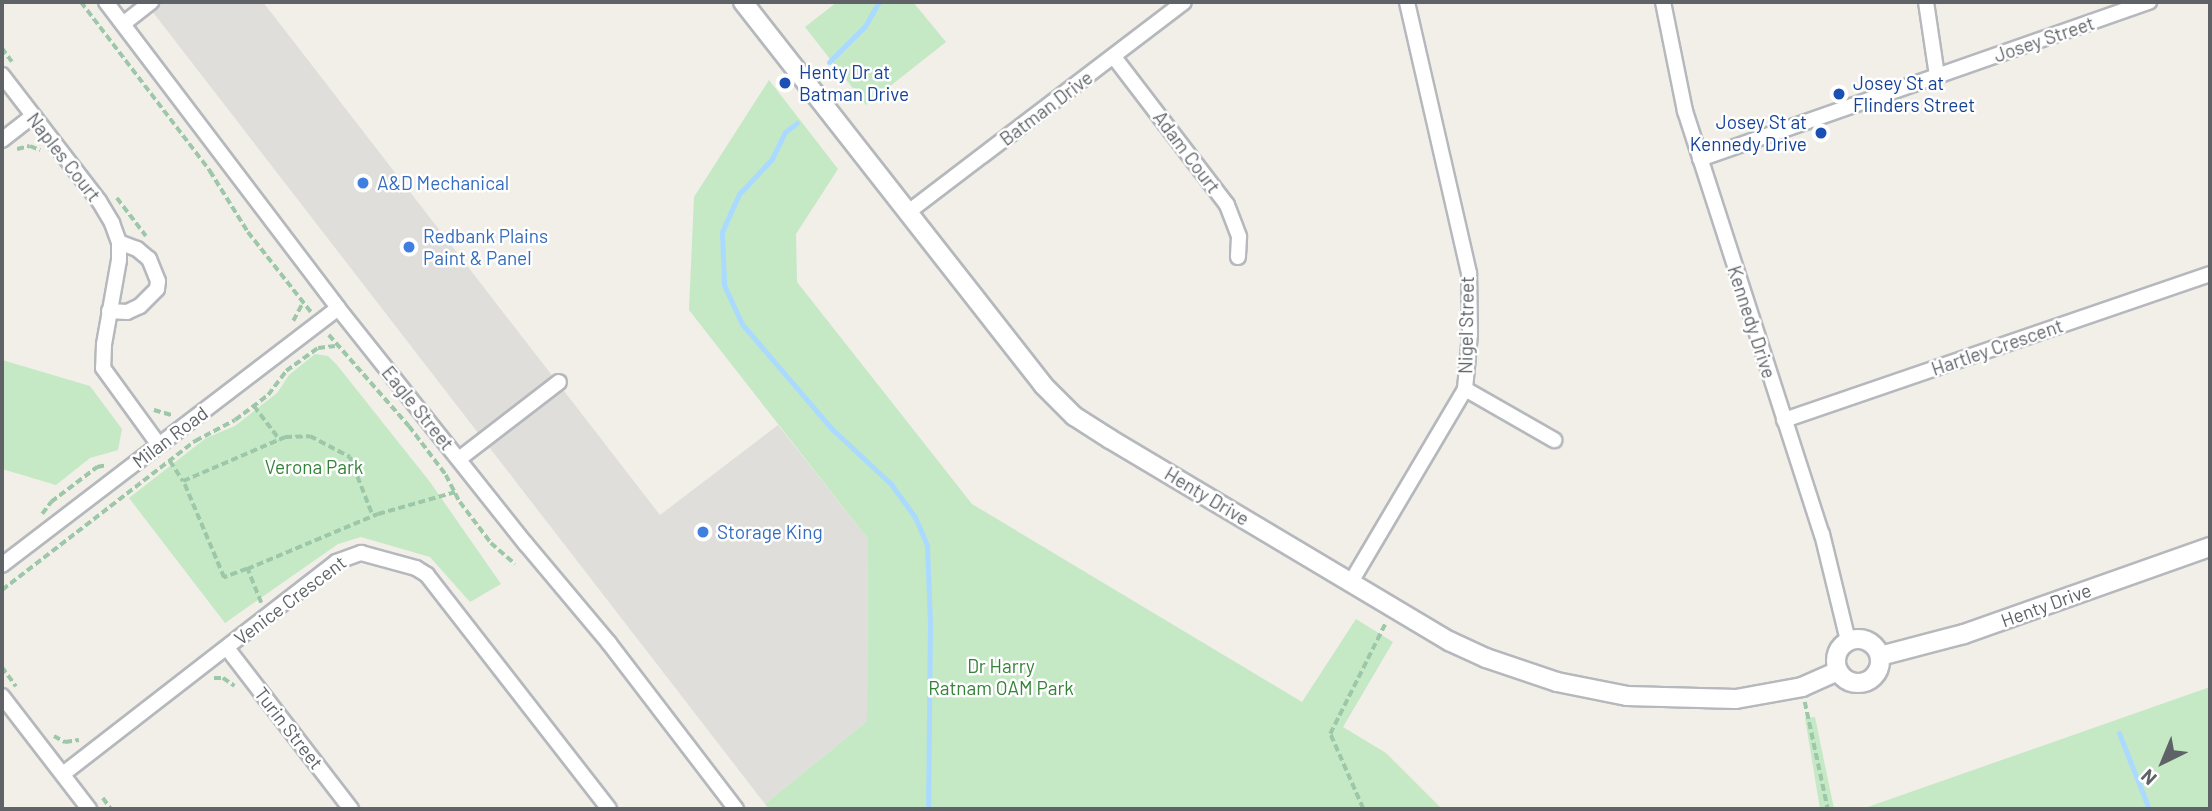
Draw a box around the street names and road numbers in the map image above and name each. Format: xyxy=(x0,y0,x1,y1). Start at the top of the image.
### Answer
street label: Josey Street xyxy=(1991,11,2097,67)
street label: Batman Drive xyxy=(995,66,1097,150)
street label: Adam Court xyxy=(1149,106,1225,198)
street label: Naples Court xyxy=(22,108,106,206)
street label: Kennedy Drive xyxy=(1723,263,1781,381)
street label: Nigel Street xyxy=(1454,276,1478,374)
street label: Hartley Crescent xyxy=(1928,314,2066,380)
street label: Eagle Street xyxy=(377,361,459,455)
street label: Milan Road xyxy=(128,401,212,473)
street label: Henty Drive xyxy=(1161,462,1253,530)
street label: Venice Crescent xyxy=(230,551,350,649)
street label: Henty Drive xyxy=(1998,578,2094,632)
street label: Turin Street xyxy=(250,682,328,774)

